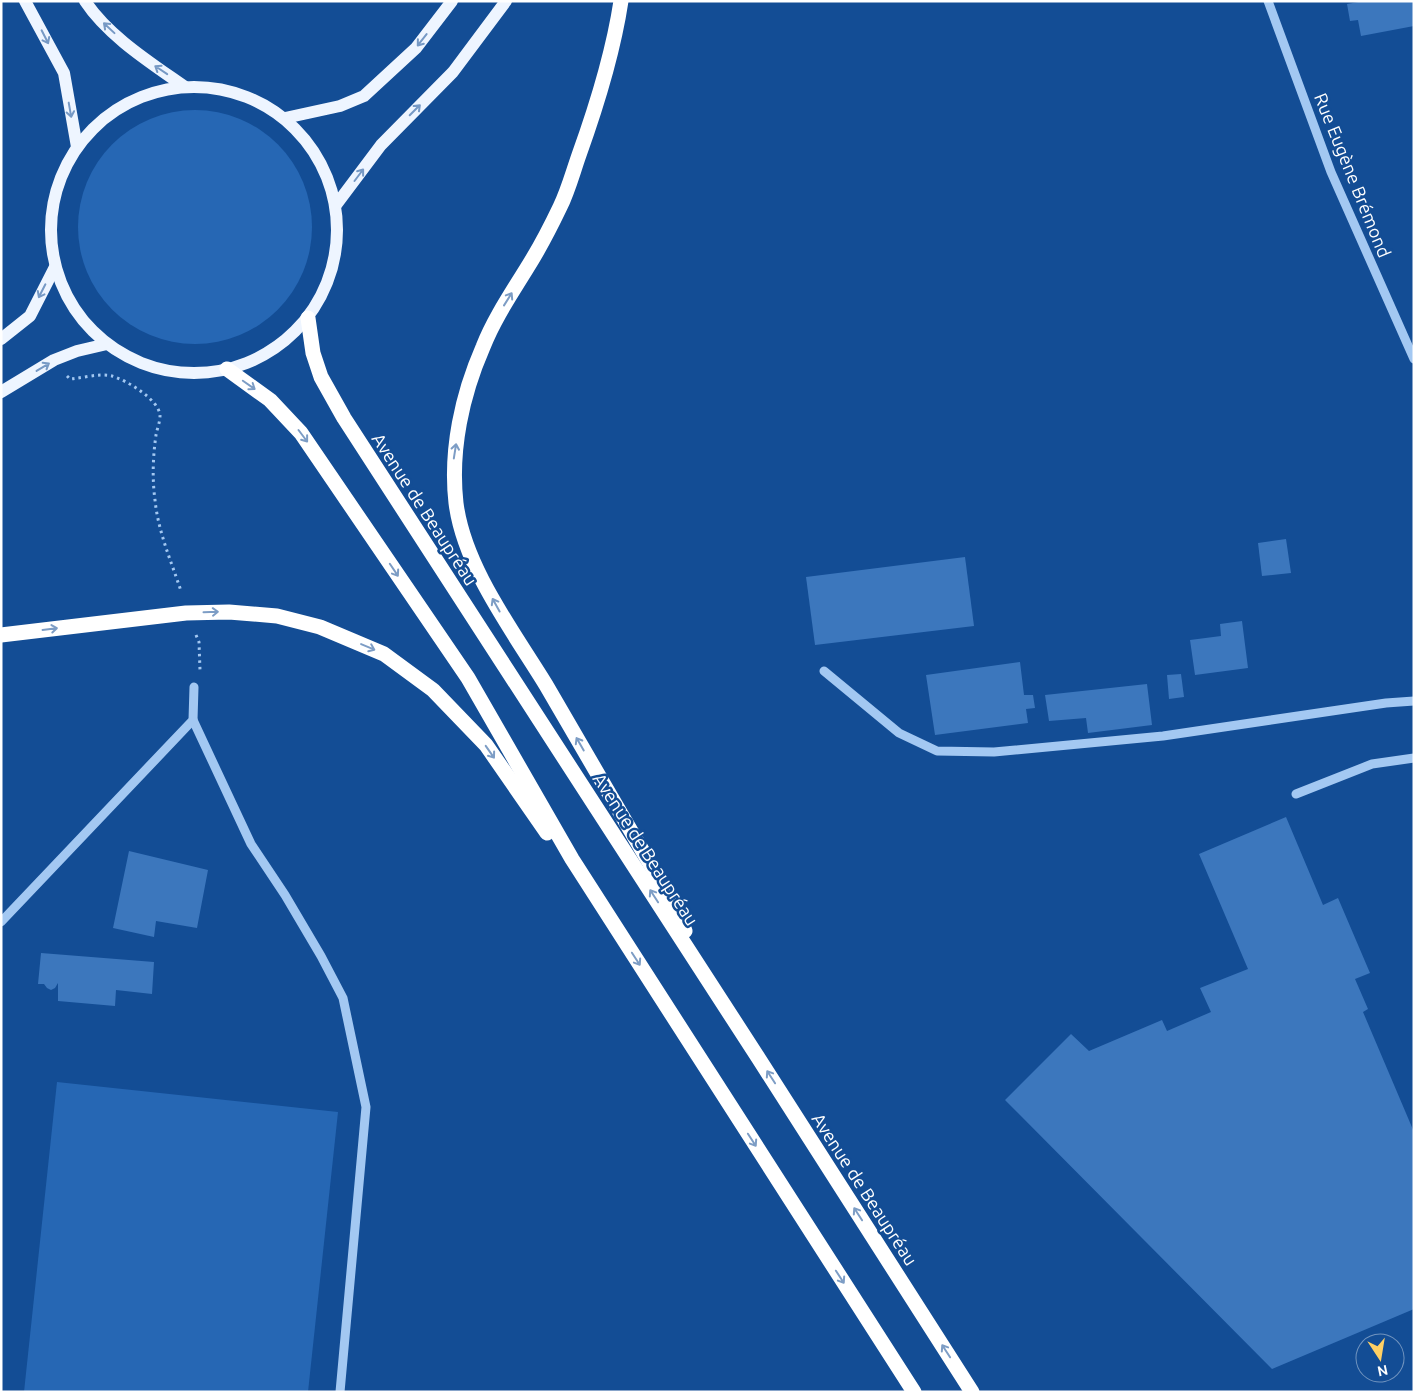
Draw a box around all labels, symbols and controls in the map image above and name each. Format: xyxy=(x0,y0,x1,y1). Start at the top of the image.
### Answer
one-way arrow xyxy=(103,22,116,34)
one-way arrow xyxy=(40,29,50,44)
one-way arrow xyxy=(417,33,428,46)
one-way arrow xyxy=(154,65,168,75)
street label: Rue Eugène Brémond xyxy=(1311,90,1395,260)
one-way arrow xyxy=(66,102,76,118)
one-way arrow xyxy=(409,104,421,116)
one-way arrow xyxy=(353,169,364,182)
one-way arrow xyxy=(37,284,47,299)
one-way arrow xyxy=(503,292,513,306)
one-way arrow xyxy=(36,361,50,371)
one-way arrow xyxy=(242,380,256,390)
one-way arrow xyxy=(297,429,308,442)
street label: Avenue de Beaupréau xyxy=(368,429,482,589)
one-way arrow xyxy=(451,443,461,459)
one-way arrow xyxy=(389,563,399,577)
one-way arrow xyxy=(491,598,501,613)
one-way arrow xyxy=(203,608,219,617)
one-way arrow xyxy=(41,624,57,634)
one-way arrow xyxy=(360,643,375,653)
one-way arrow xyxy=(575,738,585,752)
one-way arrow xyxy=(485,745,495,759)
street label: Avenue de Beaupréau xyxy=(589,769,703,929)
one-way arrow xyxy=(649,889,659,903)
one-way arrow xyxy=(632,952,642,966)
one-way arrow xyxy=(765,1070,775,1084)
street label: Avenue de Beaupréau xyxy=(808,1109,922,1269)
one-way arrow xyxy=(748,1133,758,1147)
one-way arrow xyxy=(853,1207,863,1221)
one-way arrow xyxy=(835,1270,845,1284)
north arrow xyxy=(1355,1333,1405,1383)
one-way arrow xyxy=(940,1344,950,1358)
text: N xyxy=(1376,1362,1389,1380)

